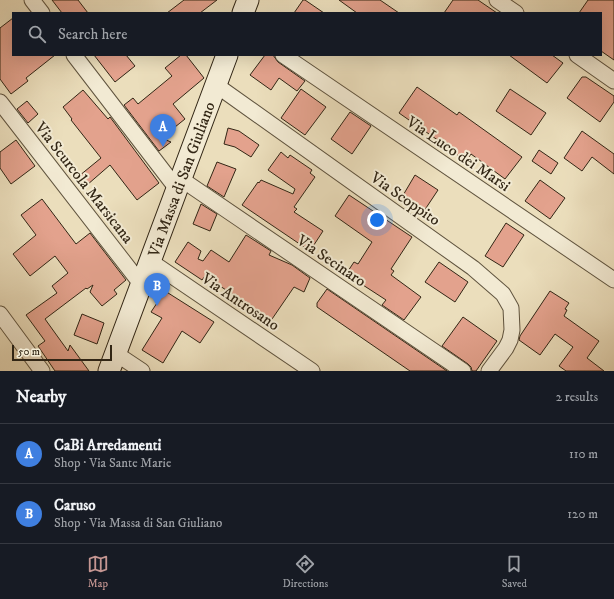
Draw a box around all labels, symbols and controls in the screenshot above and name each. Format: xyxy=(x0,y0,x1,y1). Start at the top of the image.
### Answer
search box xyxy=(12,12,602,56)
icon: search xyxy=(26,23,48,45)
text: Search here xyxy=(58,25,127,44)
street label: Via Massa di San Giuliano xyxy=(143,99,220,261)
street label: Via Luco dei Marsi xyxy=(402,111,514,196)
pin: A xyxy=(150,114,176,147)
street label: Via Scurcola Marsicana xyxy=(30,117,138,247)
street label: Via Scoppito xyxy=(366,167,444,230)
your location xyxy=(367,210,387,230)
street label: Via Secinaro xyxy=(292,230,370,291)
street label: Via Antrosano xyxy=(197,268,283,335)
pin: B xyxy=(144,273,170,306)
scale bar xyxy=(12,343,112,362)
text: 50 m xyxy=(18,345,40,359)
text: Nearby xyxy=(16,386,66,408)
text: 2 results xyxy=(556,389,598,405)
text: CaBi Arredamenti xyxy=(54,436,162,455)
text: A xyxy=(25,446,33,462)
text: 110 m xyxy=(569,446,598,462)
text: Shop · Via Sante Marie xyxy=(54,455,171,471)
text: Caruso xyxy=(54,496,95,515)
text: B xyxy=(25,506,33,522)
text: 120 m xyxy=(567,506,598,522)
text: Shop · Via Massa di San Giuliano xyxy=(54,515,222,531)
tab: Map xyxy=(87,553,109,591)
tab: Directions xyxy=(283,553,328,591)
tab: Saved xyxy=(502,553,527,591)

